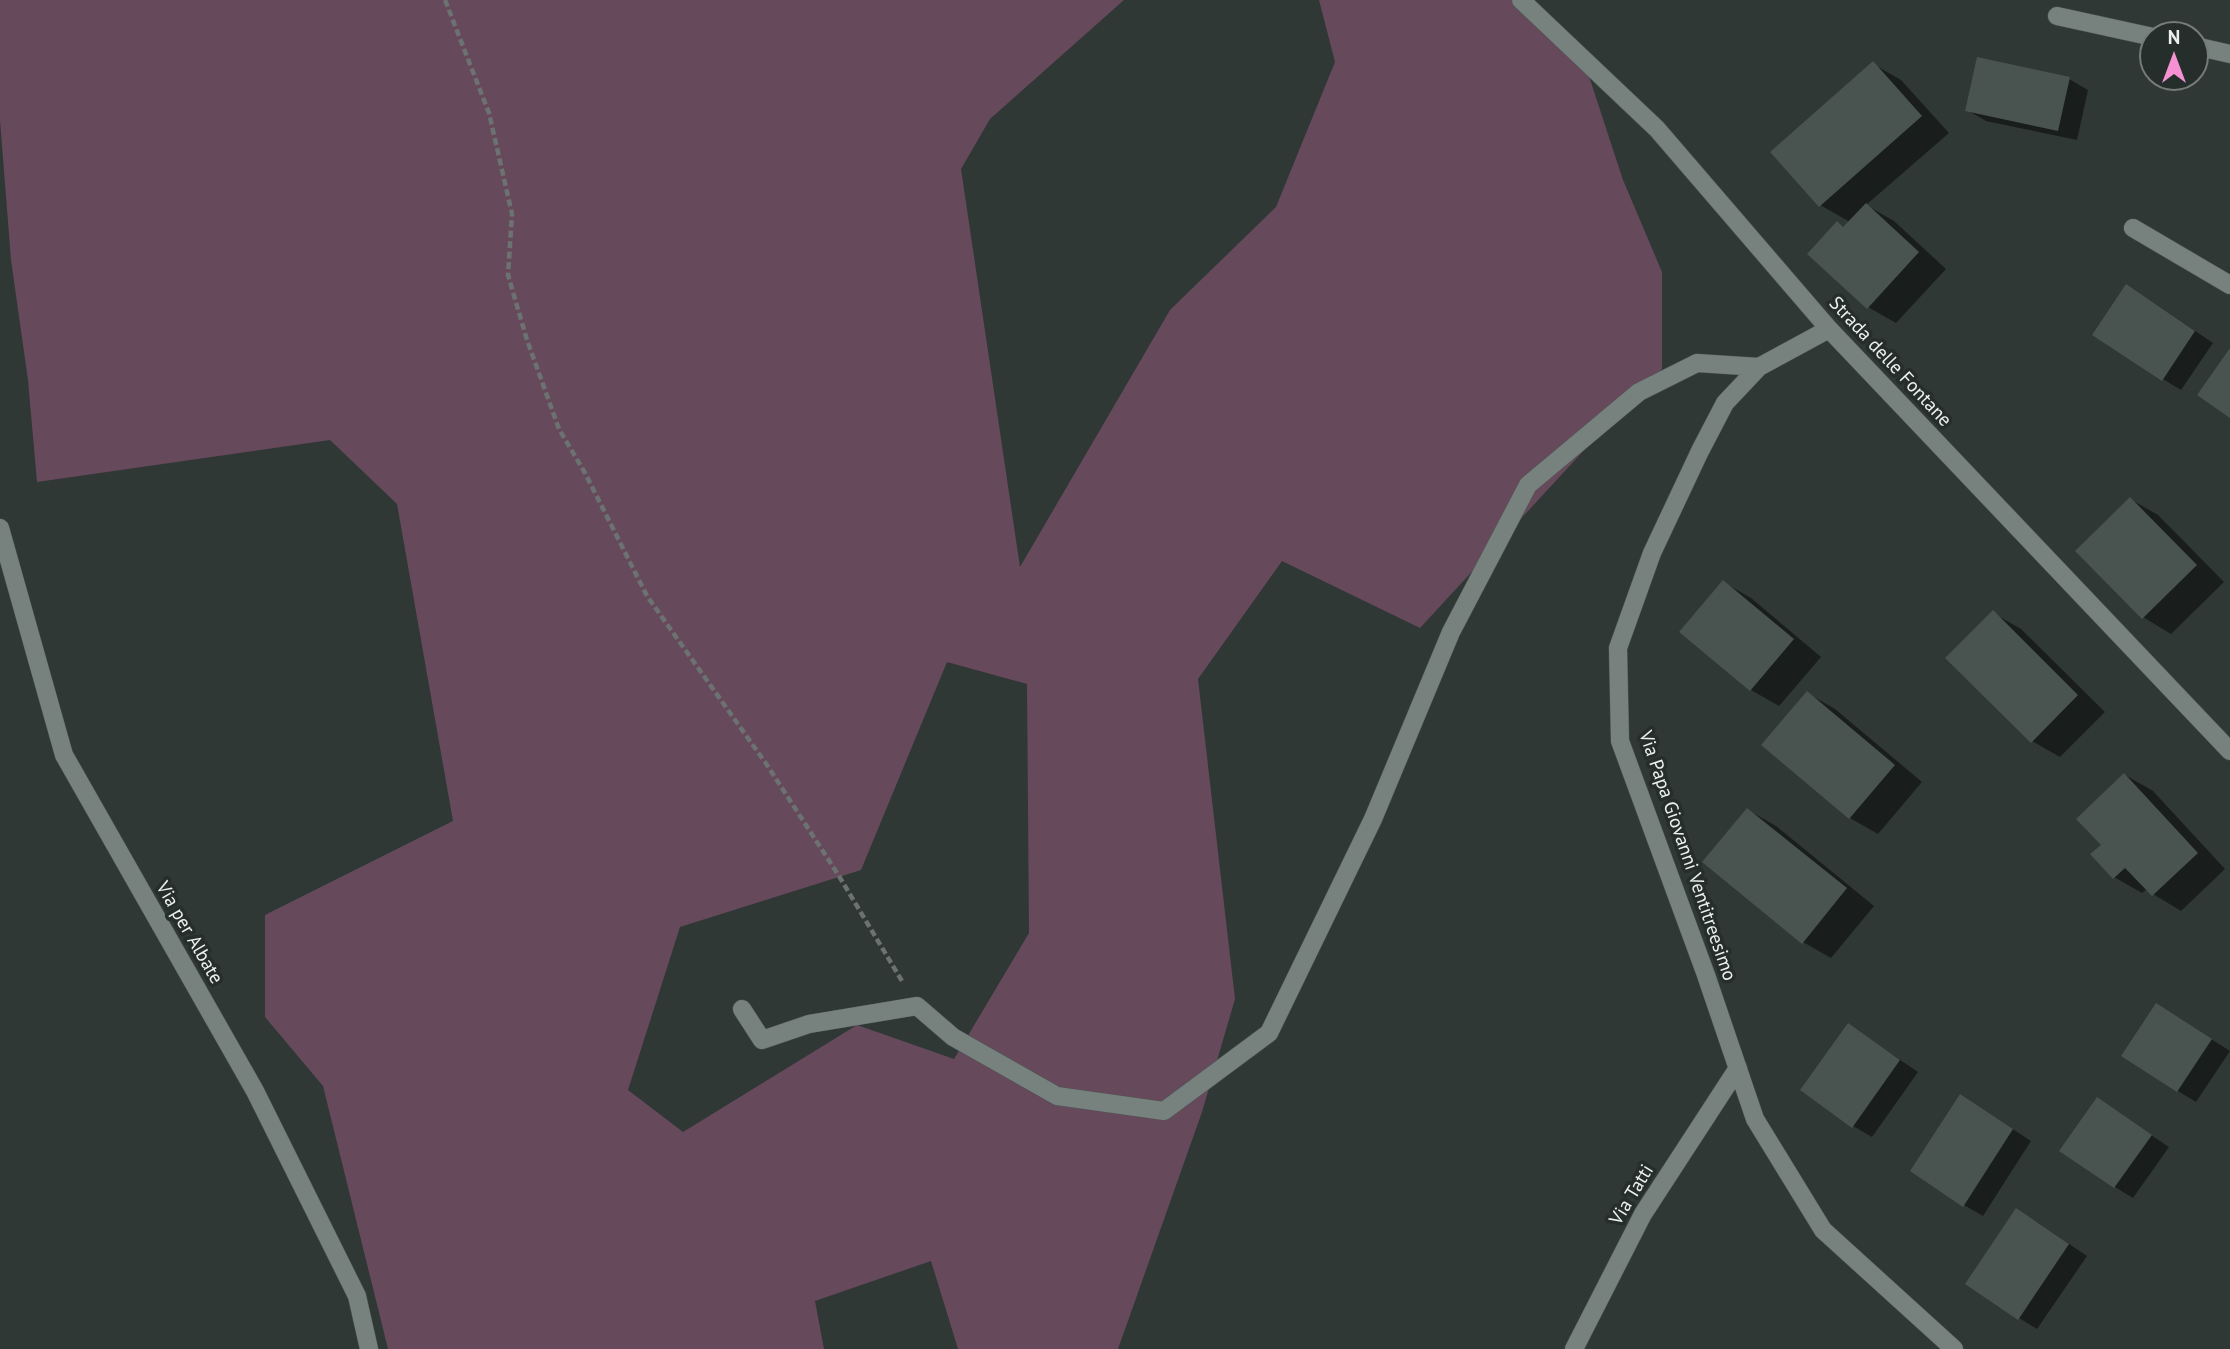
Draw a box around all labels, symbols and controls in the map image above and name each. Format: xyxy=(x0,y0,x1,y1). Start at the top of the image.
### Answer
north arrow xyxy=(2139,21,2209,91)
text: N xyxy=(2168,25,2180,49)
street label: Strada delle Fontane xyxy=(1824,292,1956,432)
street label: Via Papa Giovanni Ventitreesimo xyxy=(1633,728,1741,984)
street label: Via per Albate xyxy=(151,878,227,988)
street label: Via Tatti xyxy=(1605,1161,1659,1229)

